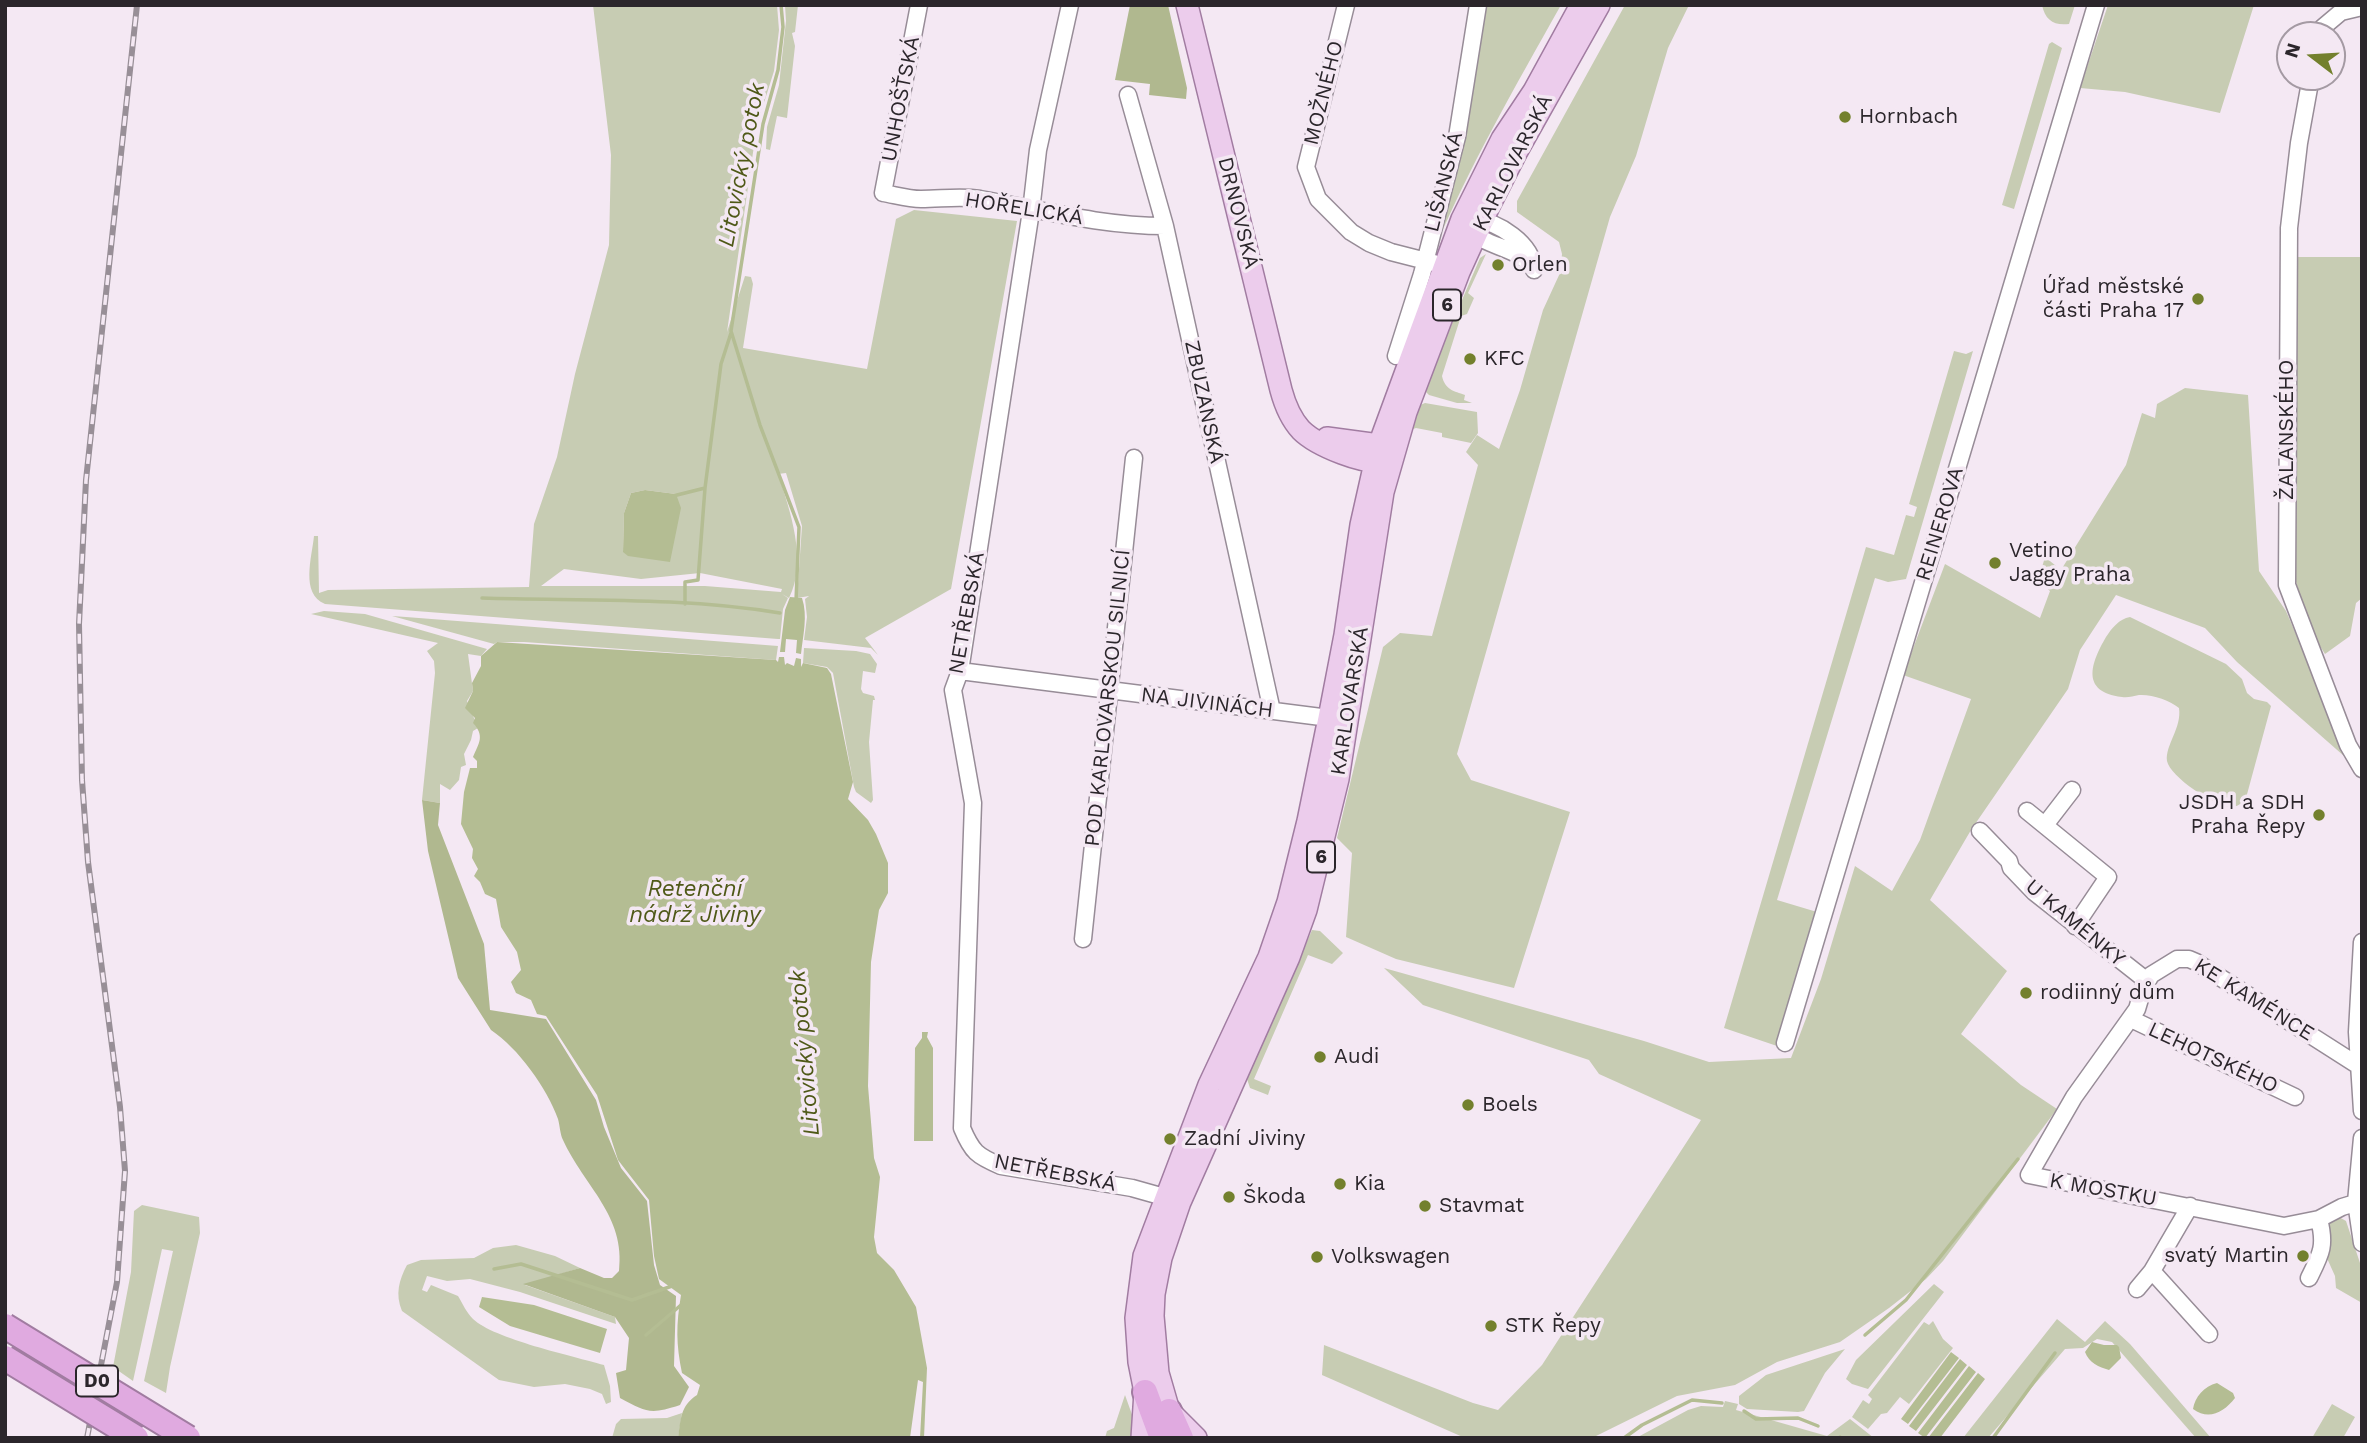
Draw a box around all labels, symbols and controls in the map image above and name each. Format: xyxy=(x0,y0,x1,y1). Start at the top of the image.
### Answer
north arrow xyxy=(2276,21,2346,91)
street label: UNHOŠŤSKÁ xyxy=(876,34,926,164)
street label: MOŽNÉHO xyxy=(1299,38,1349,148)
text: N xyxy=(2279,40,2305,60)
water label: Litovický potok xyxy=(713,81,771,249)
street label: KARLOVARSKÁ xyxy=(1468,90,1558,236)
place label: Hornbach xyxy=(1859,104,1958,130)
marker: Hornbach xyxy=(1837,109,1853,125)
street label: LIŠANSKÁ xyxy=(1419,129,1469,235)
street label: DRNOVSKÁ xyxy=(1212,154,1264,272)
street label: HOŘELICKÁ xyxy=(963,187,1085,231)
place label: Orlen xyxy=(1512,252,1568,278)
marker: Orlen xyxy=(1490,257,1506,273)
place label: Úřad městské části Praha 17 xyxy=(2042,274,2184,324)
road number: 6 xyxy=(1433,290,1461,320)
marker: Úřad městské části Praha 17 xyxy=(2190,291,2206,307)
street label: ZBUZANSKÁ xyxy=(1179,338,1229,466)
place label: KFC xyxy=(1484,346,1525,372)
marker: KFC xyxy=(1462,351,1478,367)
street label: ŽALANSKÉHO xyxy=(2274,360,2300,500)
street label: REINEROVA xyxy=(1911,464,1969,584)
place label: Vetino Jaggy Praha xyxy=(2009,538,2131,588)
street label: POD KARLOVARSKOU SILNICÍ xyxy=(1080,548,1136,848)
street label: NETŘEBSKÁ xyxy=(944,550,990,676)
marker: Vetino Jaggy Praha xyxy=(1987,555,2003,571)
street label: KARLOVARSKÁ xyxy=(1326,625,1374,777)
street label: NA JIVINÁCH xyxy=(1139,682,1275,724)
place label: JSDH a SDH Praha Řepy xyxy=(2179,790,2305,840)
marker: JSDH a SDH Praha Řepy xyxy=(2311,807,2327,823)
road number: 6 xyxy=(1307,842,1335,872)
street label: U KAMÉNKY xyxy=(2020,874,2130,972)
water label: Retenční nádrž Jiviny xyxy=(629,875,761,929)
street label: KE KAMÉNCE xyxy=(2189,953,2319,1047)
water label: Litovický potok xyxy=(784,969,826,1137)
place label: rodiinný dům xyxy=(2040,980,2175,1006)
marker: rodiinný dům xyxy=(2018,985,2034,1001)
street label: LEHOTSKÉHO xyxy=(2144,1017,2282,1099)
place label: Audi xyxy=(1334,1044,1379,1070)
marker: Audi xyxy=(1312,1049,1328,1065)
place label: Boels xyxy=(1482,1092,1538,1118)
marker: Boels xyxy=(1460,1097,1476,1113)
place label: Zadní Jiviny xyxy=(1184,1126,1305,1152)
marker: Zadní Jiviny xyxy=(1162,1131,1178,1147)
street label: NETŘEBSKÁ xyxy=(992,1149,1118,1197)
street label: K MOSTKU xyxy=(2047,1168,2159,1212)
place label: Kia xyxy=(1354,1171,1385,1197)
marker: Kia xyxy=(1332,1176,1348,1192)
place label: Škoda xyxy=(1243,1184,1306,1210)
marker: Škoda xyxy=(1221,1189,1237,1205)
place label: Stavmat xyxy=(1439,1193,1524,1219)
marker: Stavmat xyxy=(1417,1198,1433,1214)
place label: svatý Martin xyxy=(2164,1243,2289,1269)
place label: Volkswagen xyxy=(1331,1244,1450,1270)
marker: svatý Martin xyxy=(2295,1248,2311,1264)
marker: Volkswagen xyxy=(1309,1249,1325,1265)
place label: STK Řepy xyxy=(1505,1313,1601,1339)
marker: STK Řepy xyxy=(1483,1318,1499,1334)
road number: D0 xyxy=(76,1366,118,1396)

